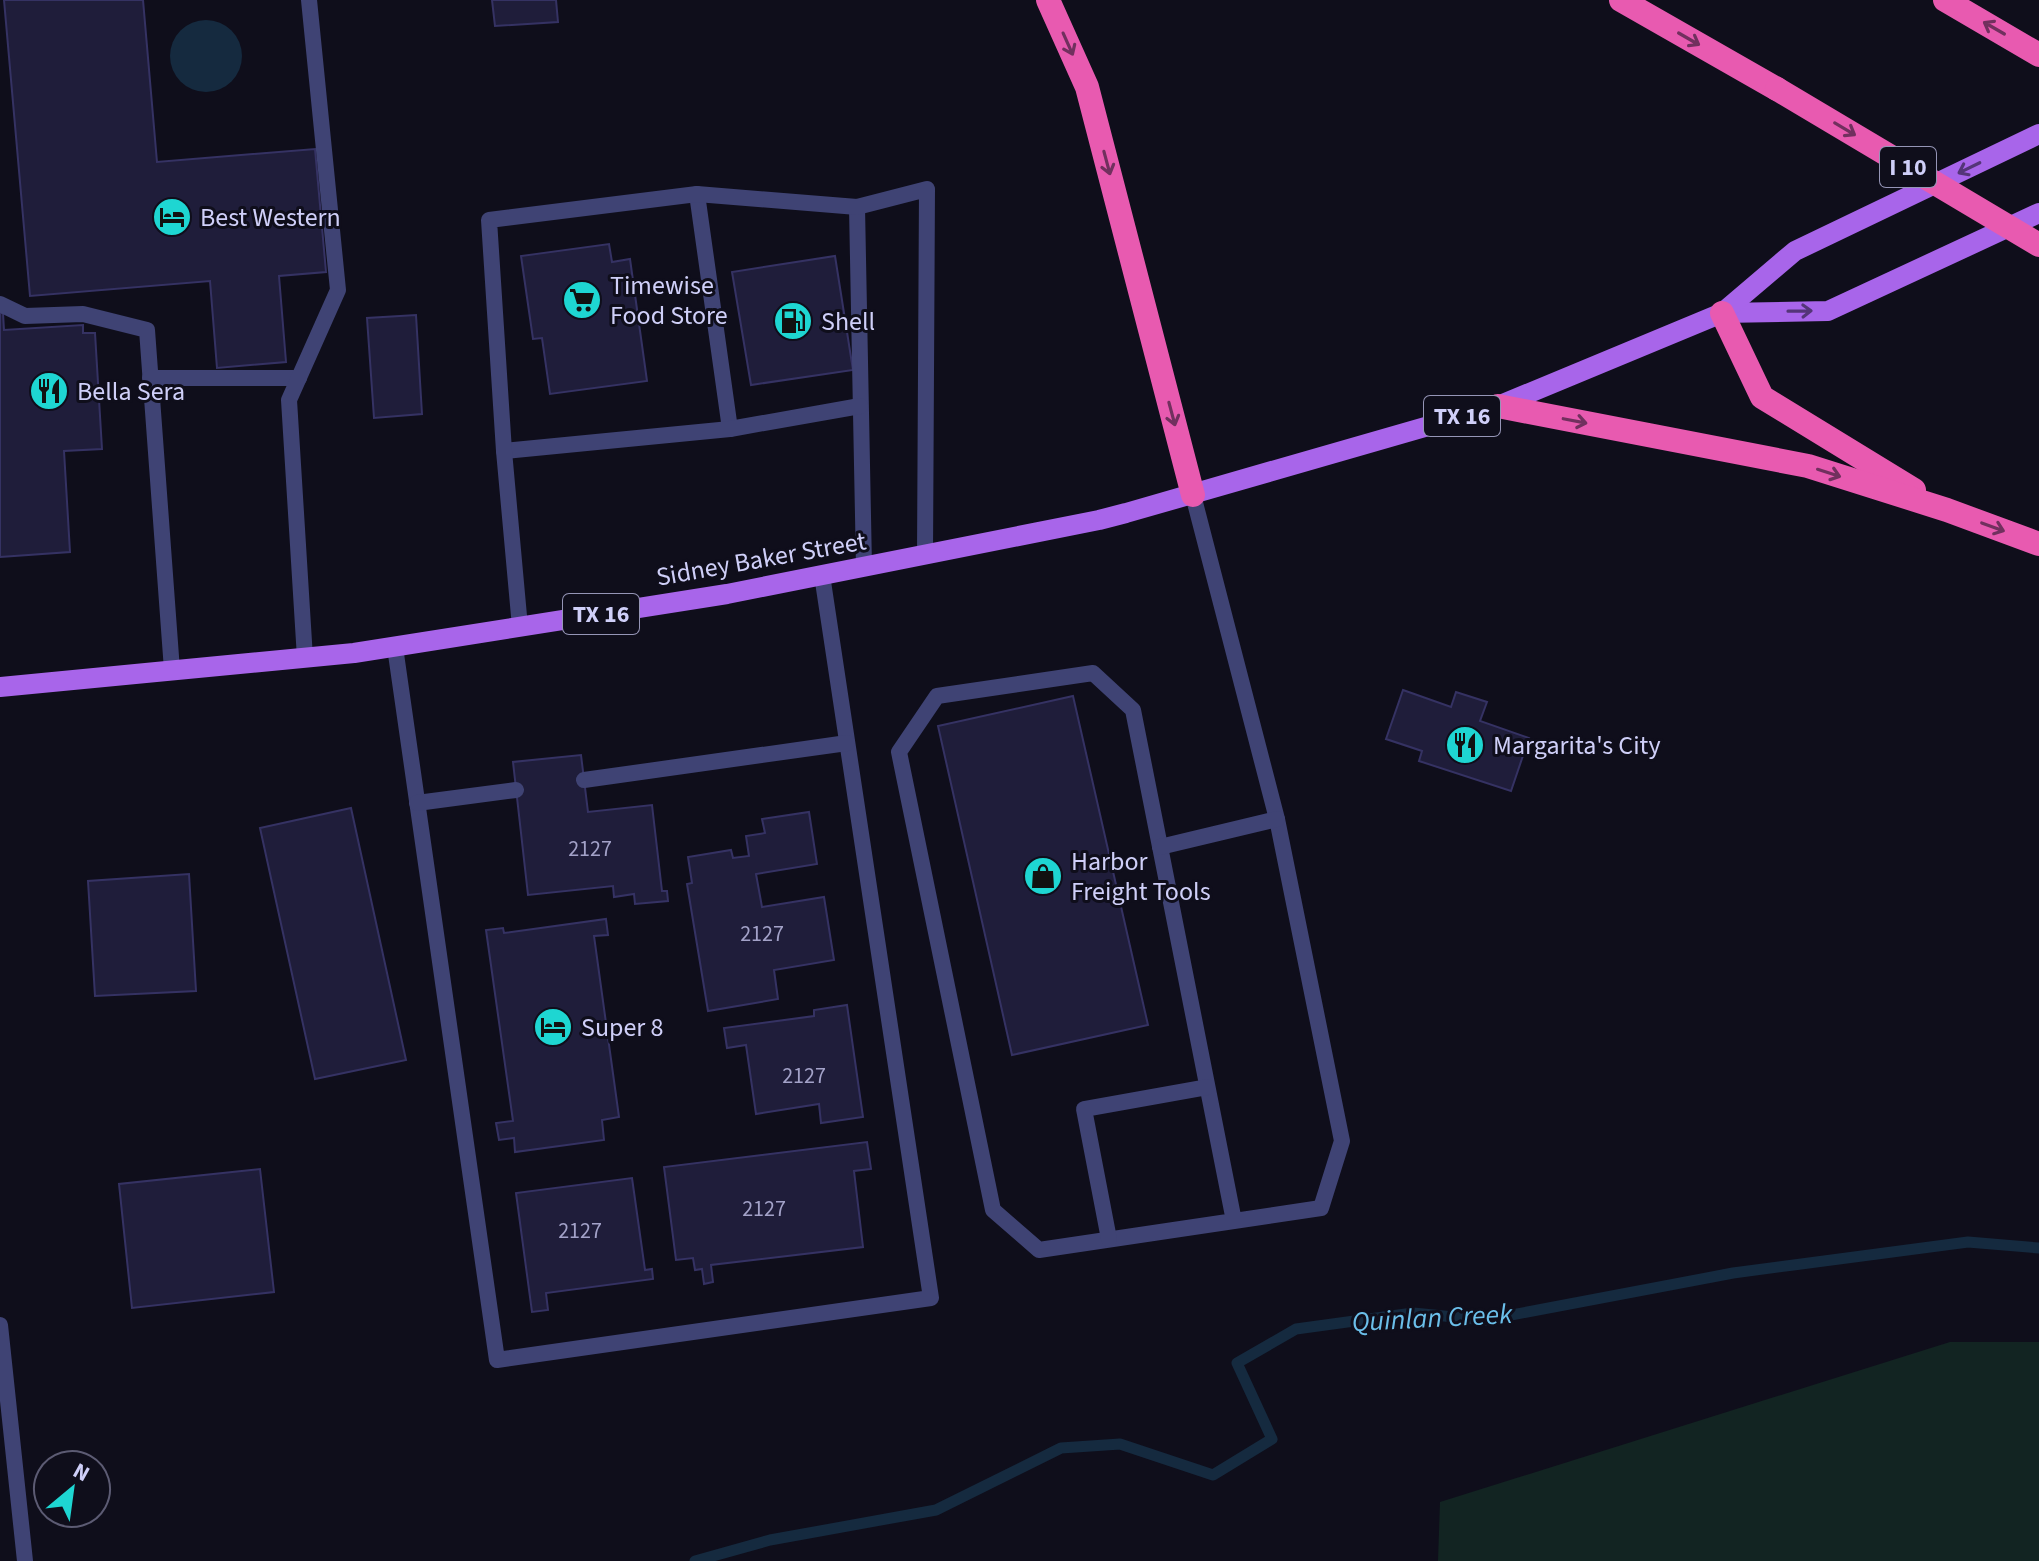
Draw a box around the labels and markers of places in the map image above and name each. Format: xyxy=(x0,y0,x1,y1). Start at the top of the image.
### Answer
hotel icon: Best Western xyxy=(151,196,193,238)
place label: Best Western xyxy=(200,199,341,236)
place label: Timewise Food Store xyxy=(610,267,728,334)
supermarket icon: Timewise Food Store xyxy=(561,279,603,321)
fuel station icon: Shell xyxy=(772,300,814,342)
place label: Shell xyxy=(821,303,875,340)
restaurant icon: Bella Sera xyxy=(28,370,70,412)
place label: Bella Sera xyxy=(77,373,185,410)
restaurant icon: Margarita's City xyxy=(1444,724,1486,766)
place label: Margarita's City xyxy=(1493,727,1661,764)
place label: Harbor Freight Tools xyxy=(1071,843,1211,910)
shop icon: Harbor Freight Tools xyxy=(1022,855,1064,897)
hotel icon: Super 8 xyxy=(532,1006,574,1048)
place label: Super 8 xyxy=(581,1009,664,1046)

